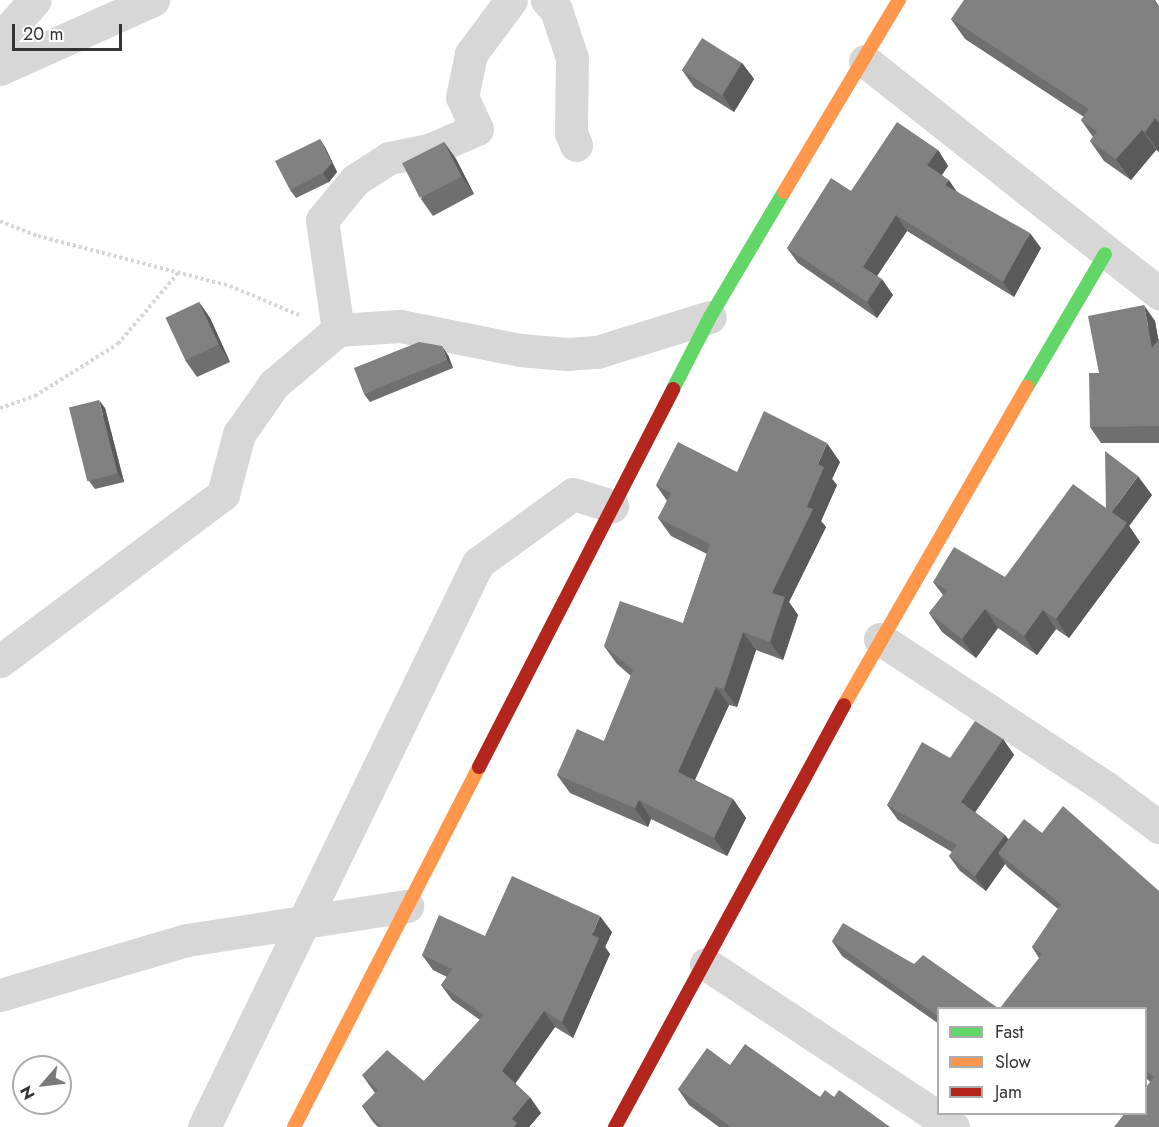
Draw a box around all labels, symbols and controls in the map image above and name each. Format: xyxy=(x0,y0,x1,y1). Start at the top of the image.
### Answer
scale bar xyxy=(15,12,124,50)
text: 20 m xyxy=(23,21,63,47)
legend xyxy=(937,1007,1147,1115)
text: Fast xyxy=(995,1019,1024,1045)
text: Slow xyxy=(995,1049,1031,1075)
north arrow xyxy=(12,1055,72,1115)
text: Jam xyxy=(995,1079,1022,1105)
text: N xyxy=(14,1082,41,1104)

